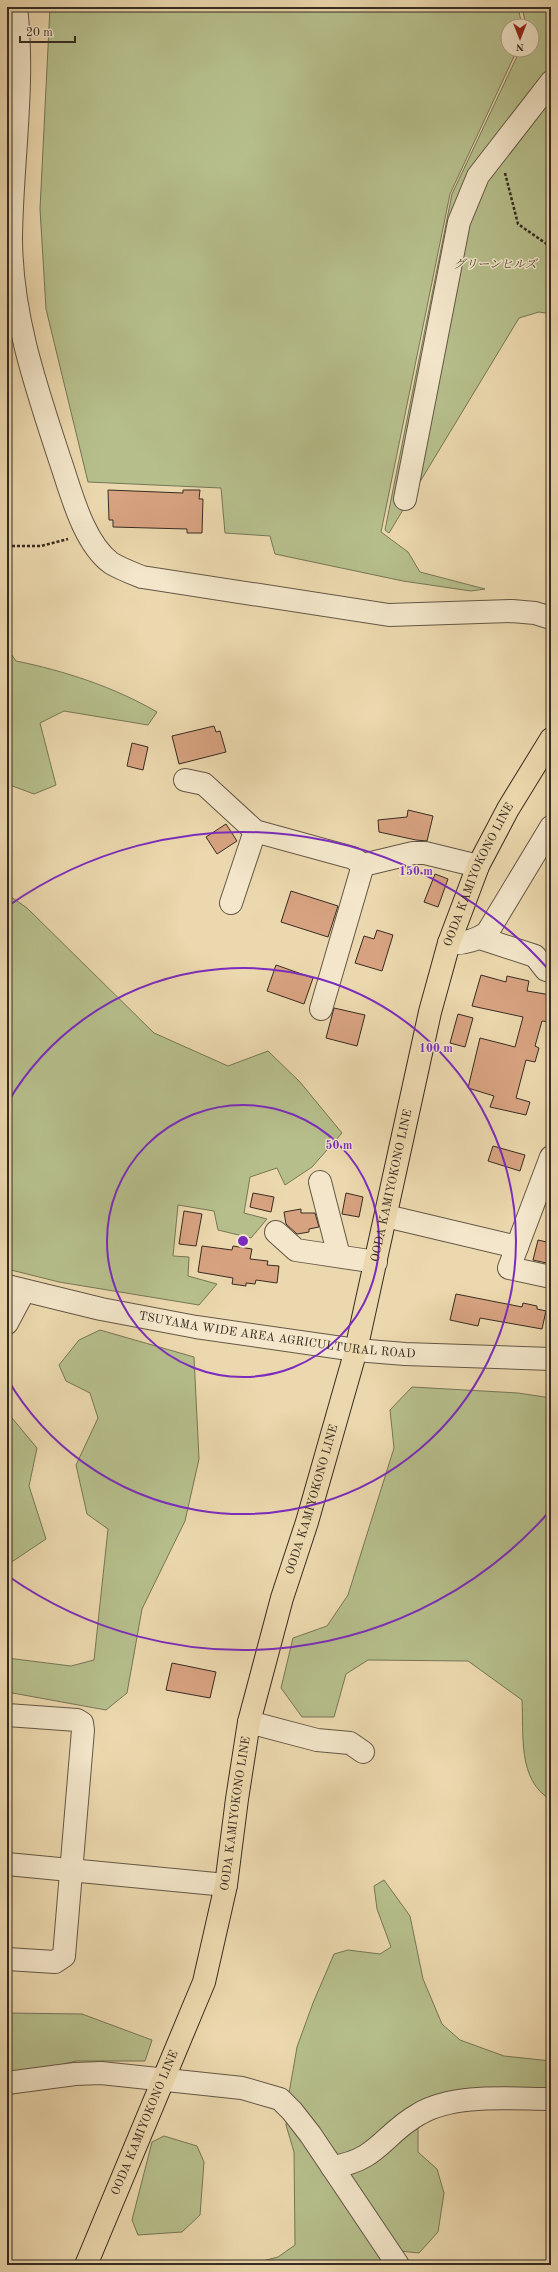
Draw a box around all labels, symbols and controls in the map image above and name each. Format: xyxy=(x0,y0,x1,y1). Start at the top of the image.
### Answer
scale bar xyxy=(20,18,75,44)
north arrow xyxy=(500,18,540,58)
text: 20 m xyxy=(26,27,53,39)
text: N xyxy=(515,41,524,52)
park label: グリーンヒルズ xyxy=(453,258,539,271)
street label: OODA KAMIYOKONO LINE xyxy=(442,801,516,948)
text: 150 m xyxy=(399,865,433,878)
text: 100 m xyxy=(419,1043,453,1055)
street label: OODA KAMIYOKONO LINE xyxy=(369,1108,414,1263)
text: 50 m xyxy=(326,1139,353,1152)
centre of rings xyxy=(236,1234,250,1248)
street label: TSUYAMA WIDE AREA AGRICULTURAL ROAD xyxy=(138,1310,416,1360)
street label: OODA KAMIYOKONO LINE xyxy=(284,1423,340,1576)
street label: OODA KAMIYOKONO LINE xyxy=(219,1736,253,1892)
street label: OODA KAMIYOKONO LINE xyxy=(110,2049,181,2197)

